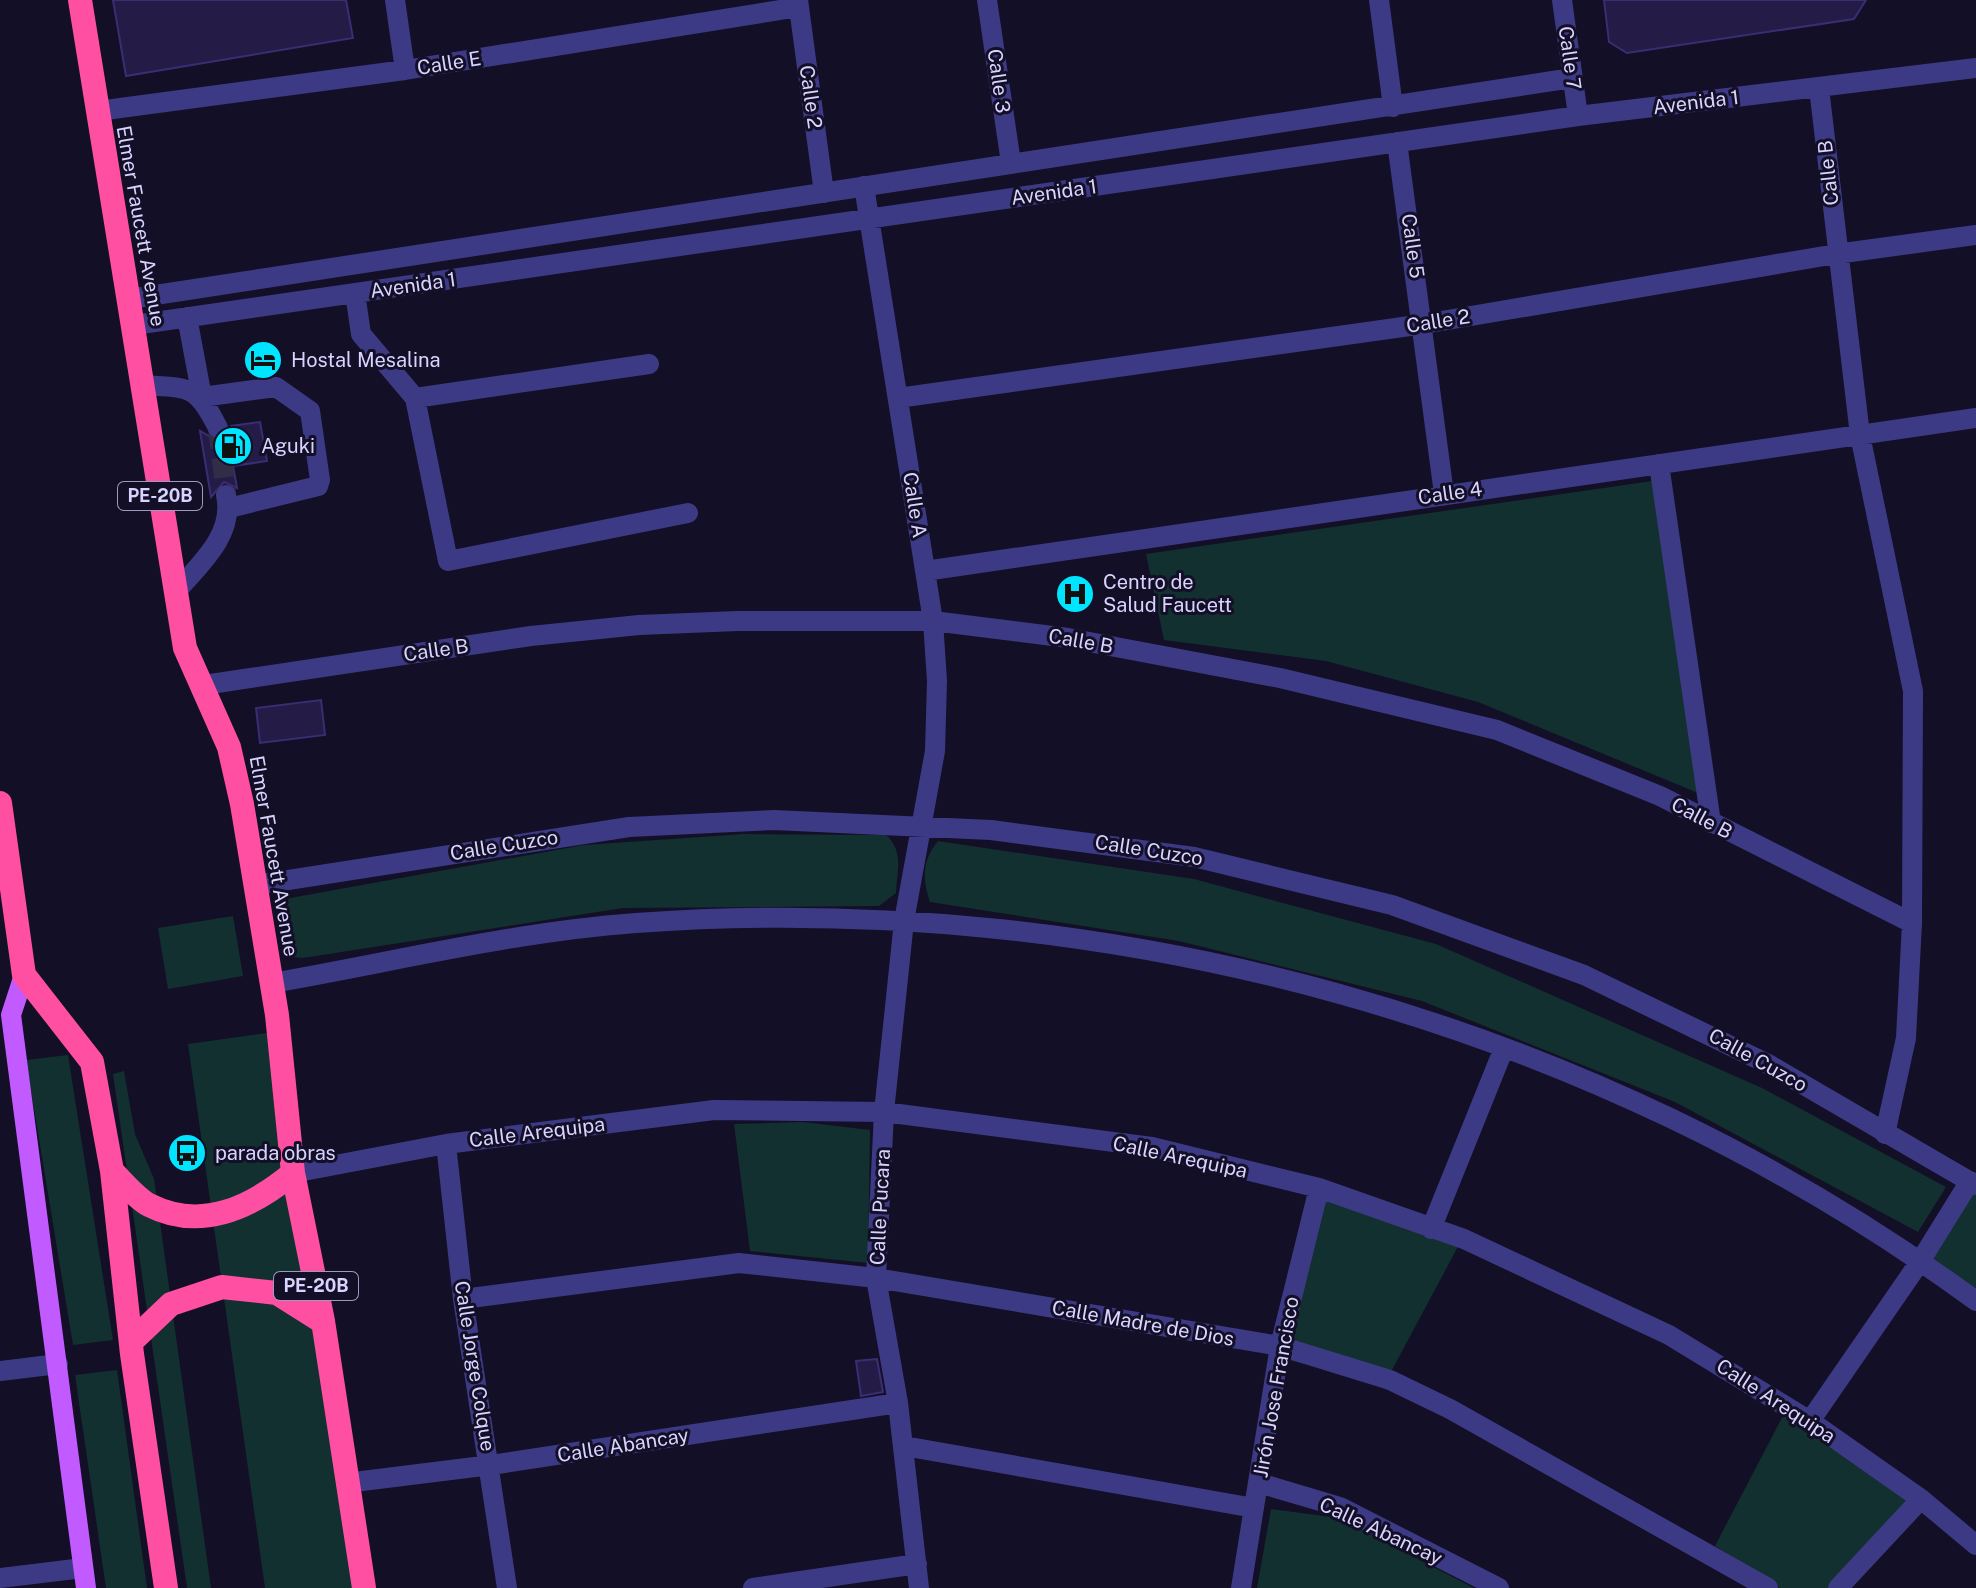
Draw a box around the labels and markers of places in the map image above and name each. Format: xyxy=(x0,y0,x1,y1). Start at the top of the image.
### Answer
hotel icon: Hostal Mesalina xyxy=(242,339,284,381)
place label: Hostal Mesalina xyxy=(291,348,441,372)
fuel station icon: Aguki xyxy=(212,425,254,467)
place label: Aguki xyxy=(261,434,315,458)
place label: Centro de Salud Faucett xyxy=(1103,570,1232,617)
hospital icon: Centro de Salud Faucett xyxy=(1054,573,1096,615)
bus stop icon: parada obras xyxy=(166,1132,208,1174)
place label: parada obras xyxy=(215,1141,336,1165)

